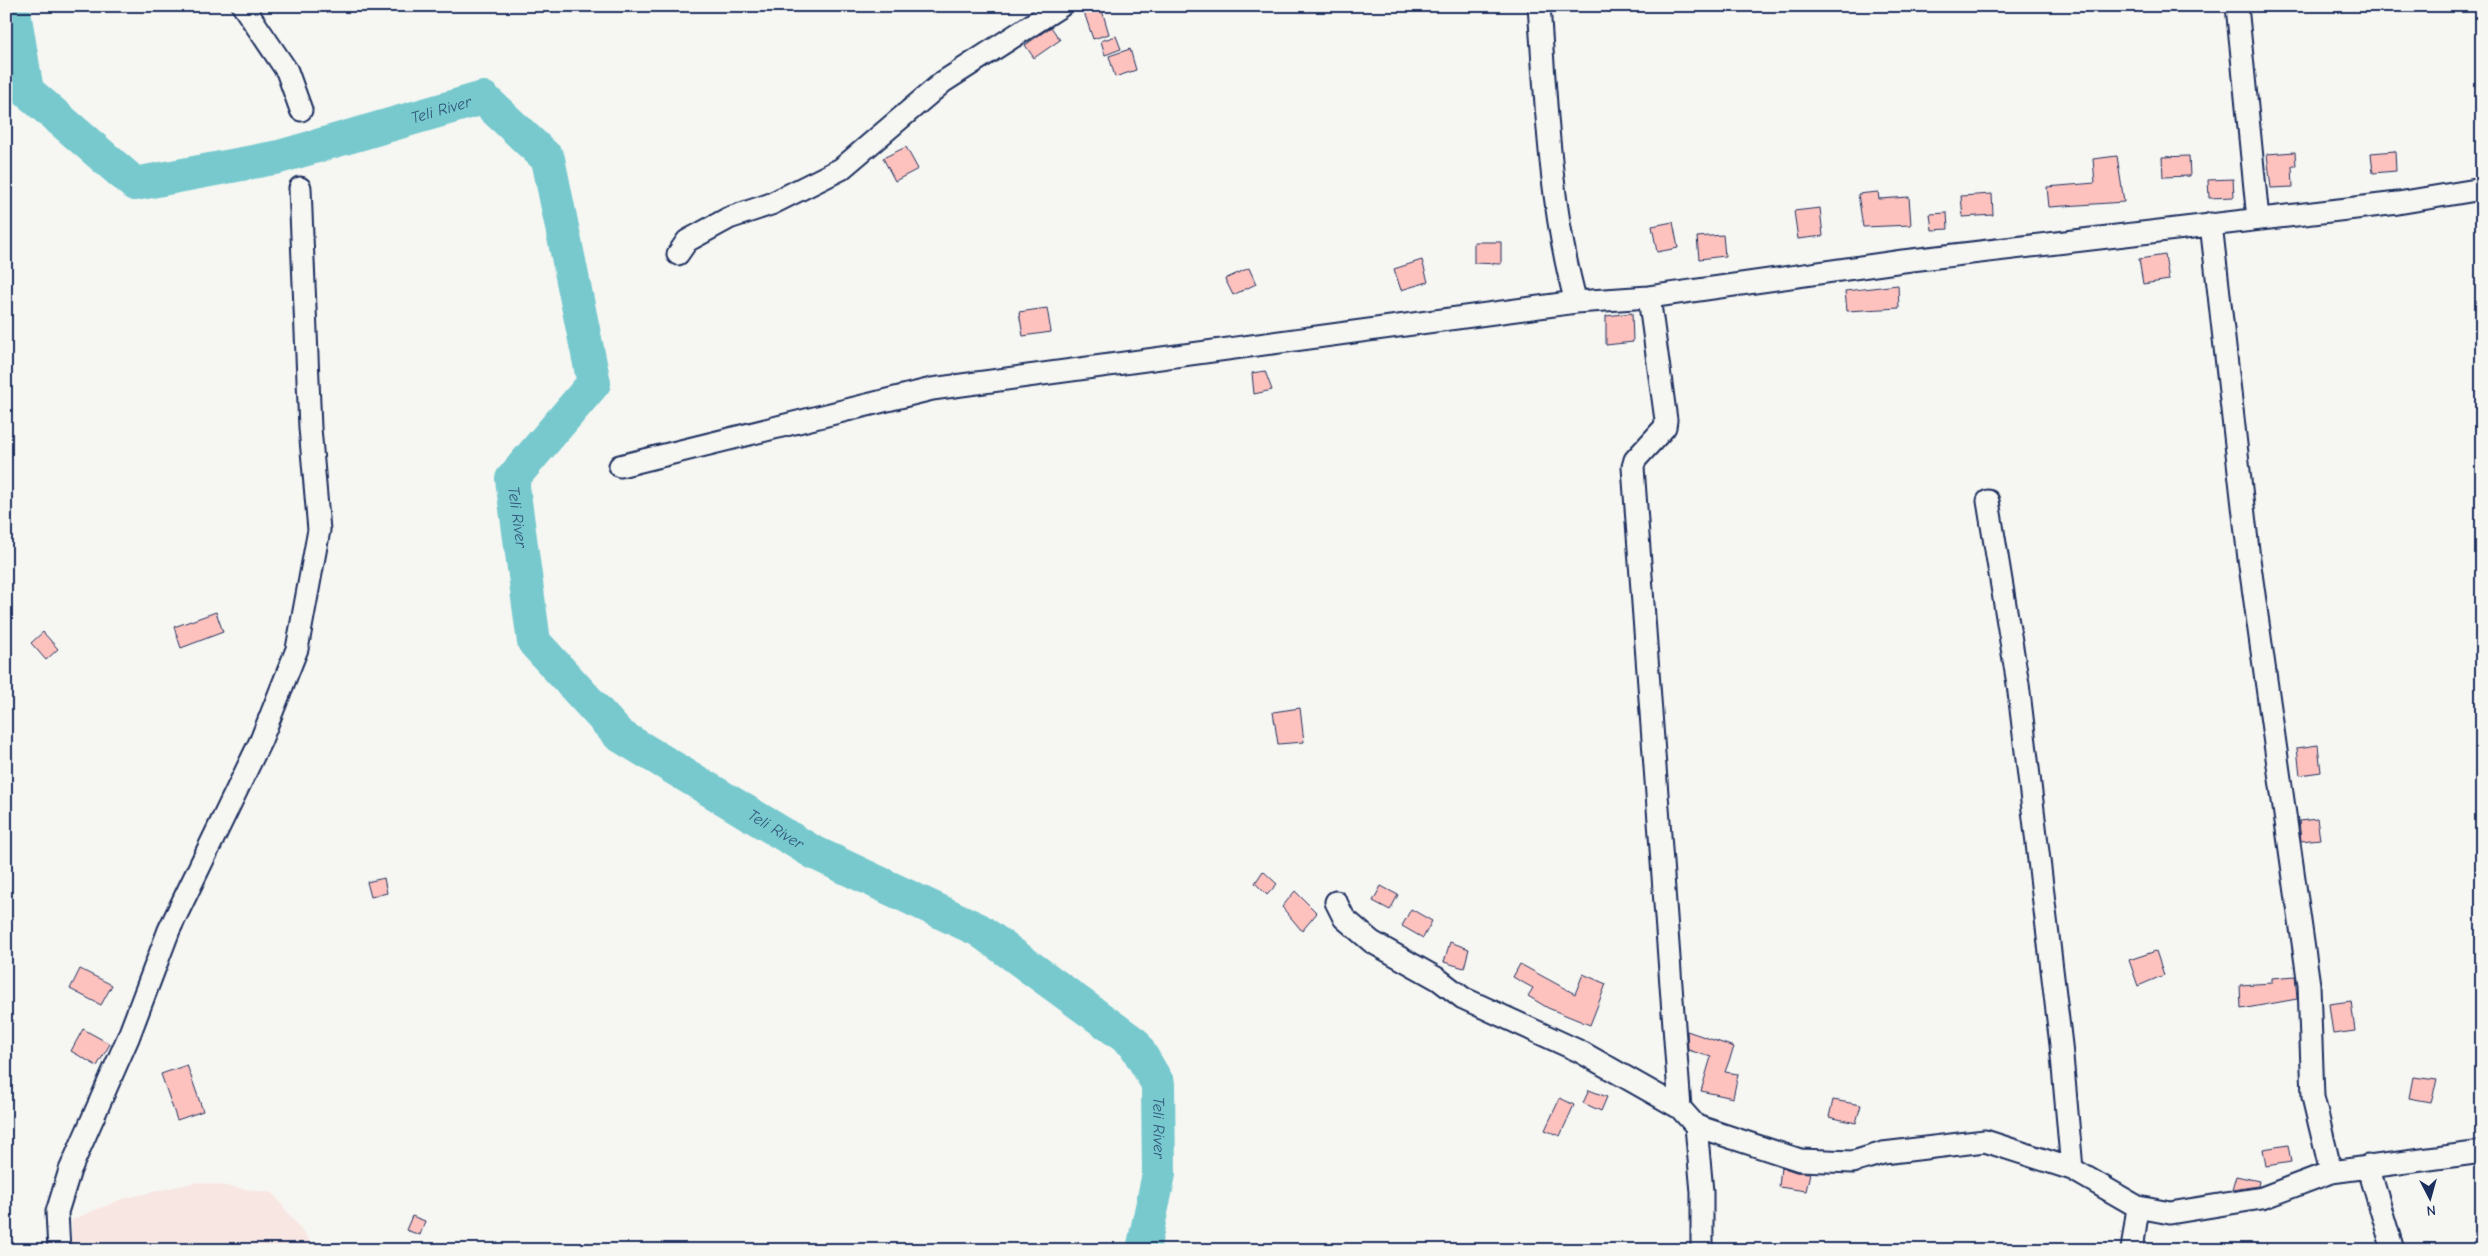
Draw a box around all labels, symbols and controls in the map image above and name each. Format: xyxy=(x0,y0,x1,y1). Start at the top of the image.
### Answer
water label: Teli River xyxy=(409,93,474,127)
water label: Teli River xyxy=(504,485,530,550)
water label: Teli River xyxy=(745,806,807,853)
water label: Teli River xyxy=(1149,1097,1168,1159)
north arrow xyxy=(2406,1174,2456,1224)
text: N xyxy=(2426,1202,2437,1219)

